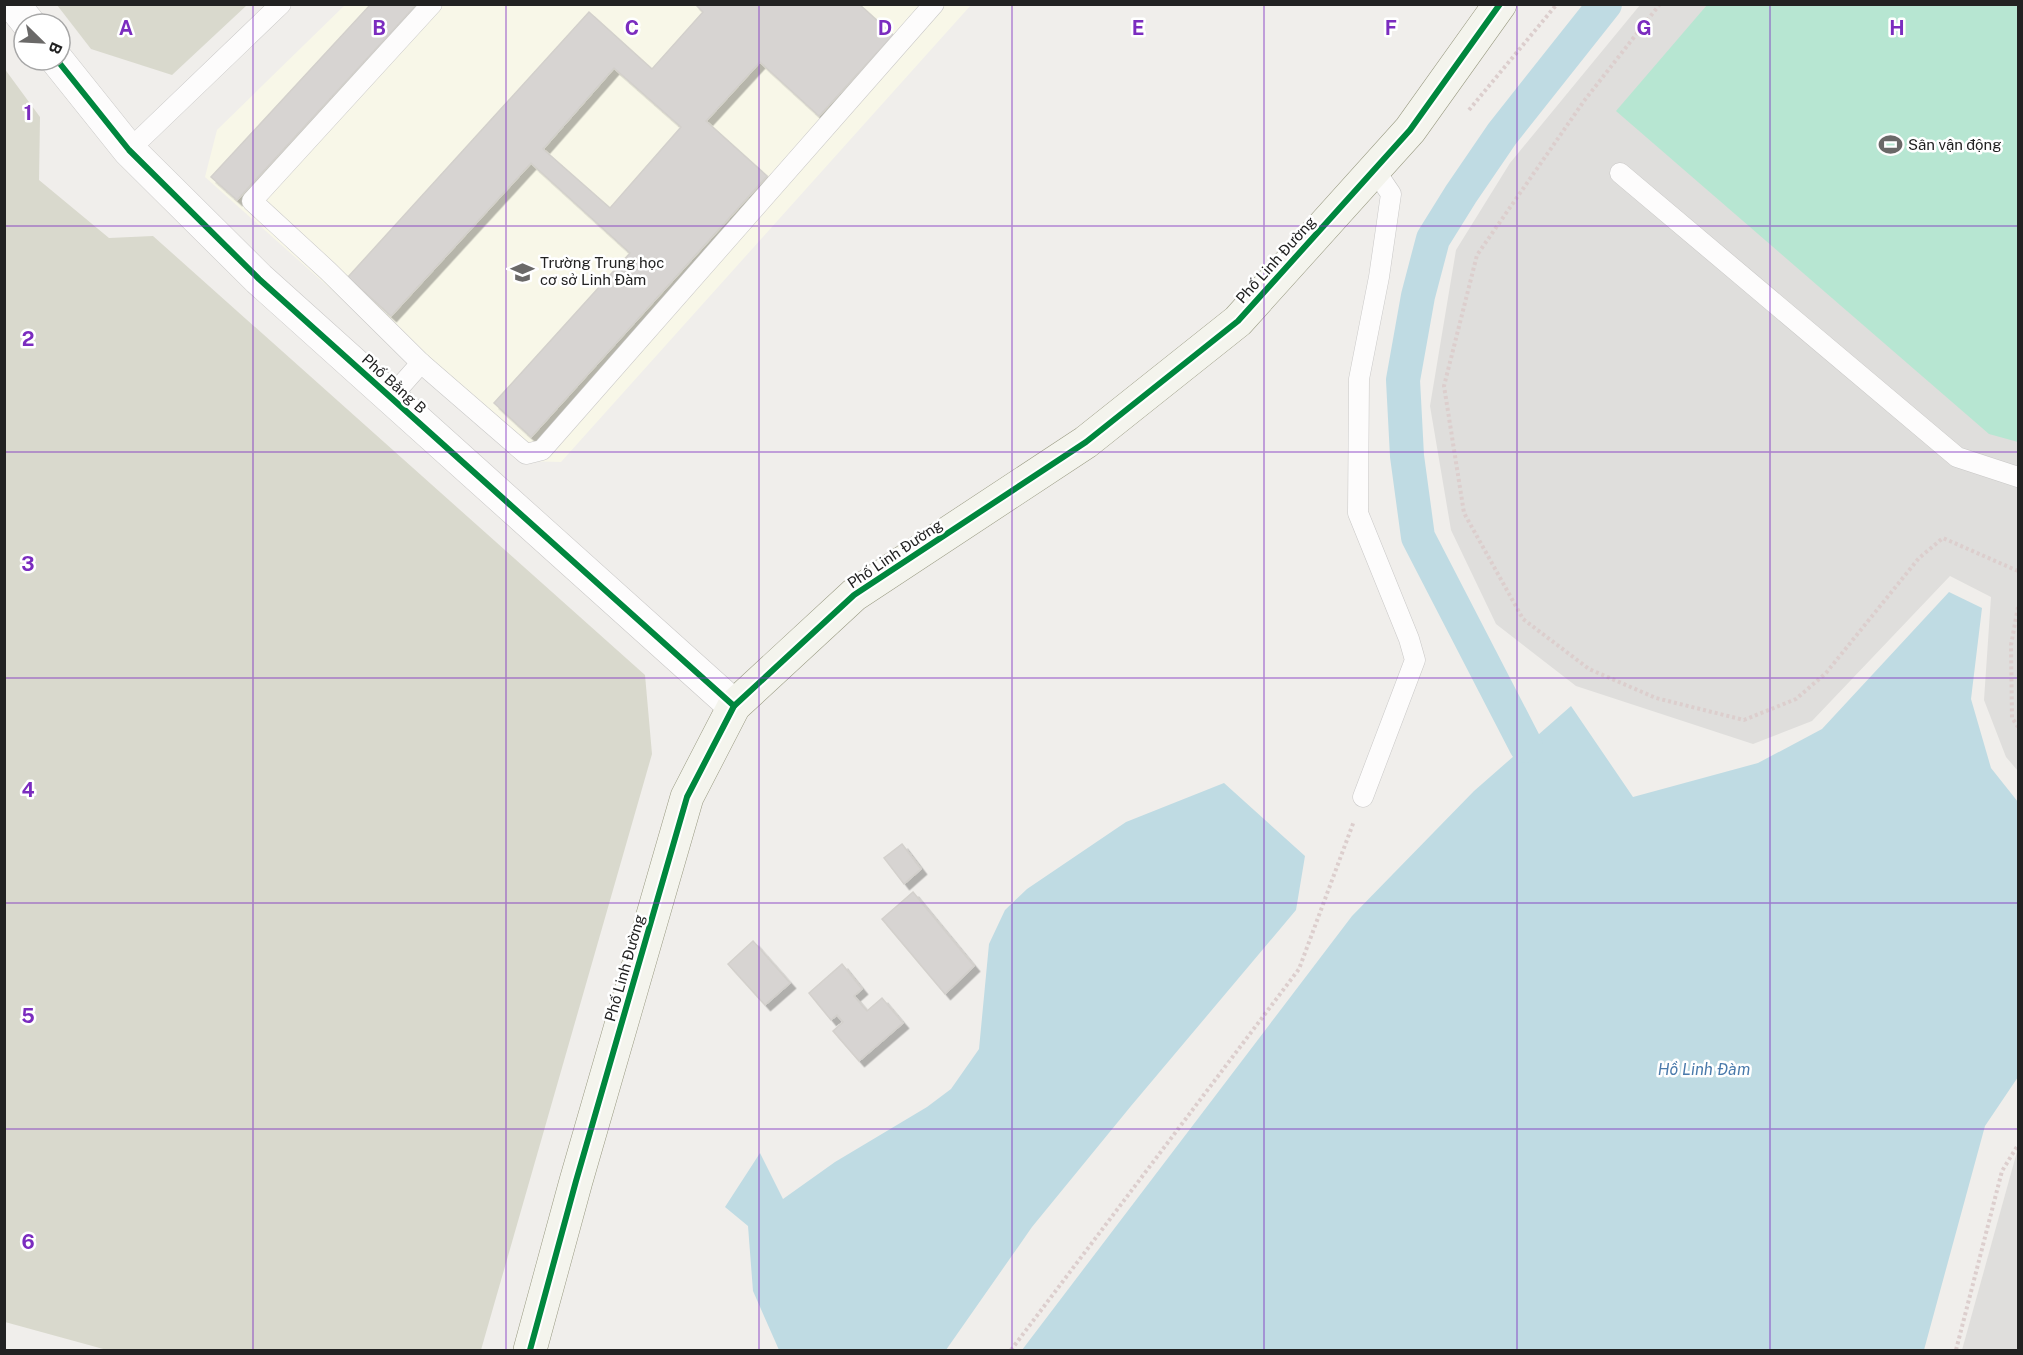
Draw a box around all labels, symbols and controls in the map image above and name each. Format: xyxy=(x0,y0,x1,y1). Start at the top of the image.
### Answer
north arrow xyxy=(12,12,72,72)
text: A xyxy=(119,16,133,40)
text: B xyxy=(372,16,386,40)
text: C xyxy=(625,16,639,40)
text: D xyxy=(878,16,892,40)
text: E xyxy=(1132,16,1144,40)
text: F xyxy=(1385,16,1397,40)
text: G xyxy=(1636,16,1652,40)
text: H xyxy=(1889,16,1905,40)
text: B xyxy=(44,39,66,57)
text: 1 xyxy=(24,101,32,125)
sports icon: Sân vận động xyxy=(1877,132,1903,158)
place label: Sân vận động xyxy=(1908,136,2002,153)
street label: Phố Linh Đường xyxy=(1232,213,1319,306)
place label: Trường Trung học cơ sở Linh Đàm xyxy=(540,254,664,288)
school or university icon: Trường Trung học cơ sở Linh Đàm xyxy=(509,259,535,285)
text: 2 xyxy=(22,327,34,351)
street label: Phố Bằng B xyxy=(359,350,430,417)
street label: Phố Linh Đường xyxy=(844,516,945,592)
text: 3 xyxy=(21,552,35,576)
text: 4 xyxy=(21,778,35,802)
street label: Phố Linh Đường xyxy=(601,912,648,1023)
text: 5 xyxy=(21,1004,35,1028)
water label: Hồ Linh Đàm xyxy=(1658,1060,1750,1079)
text: 6 xyxy=(21,1230,35,1254)

